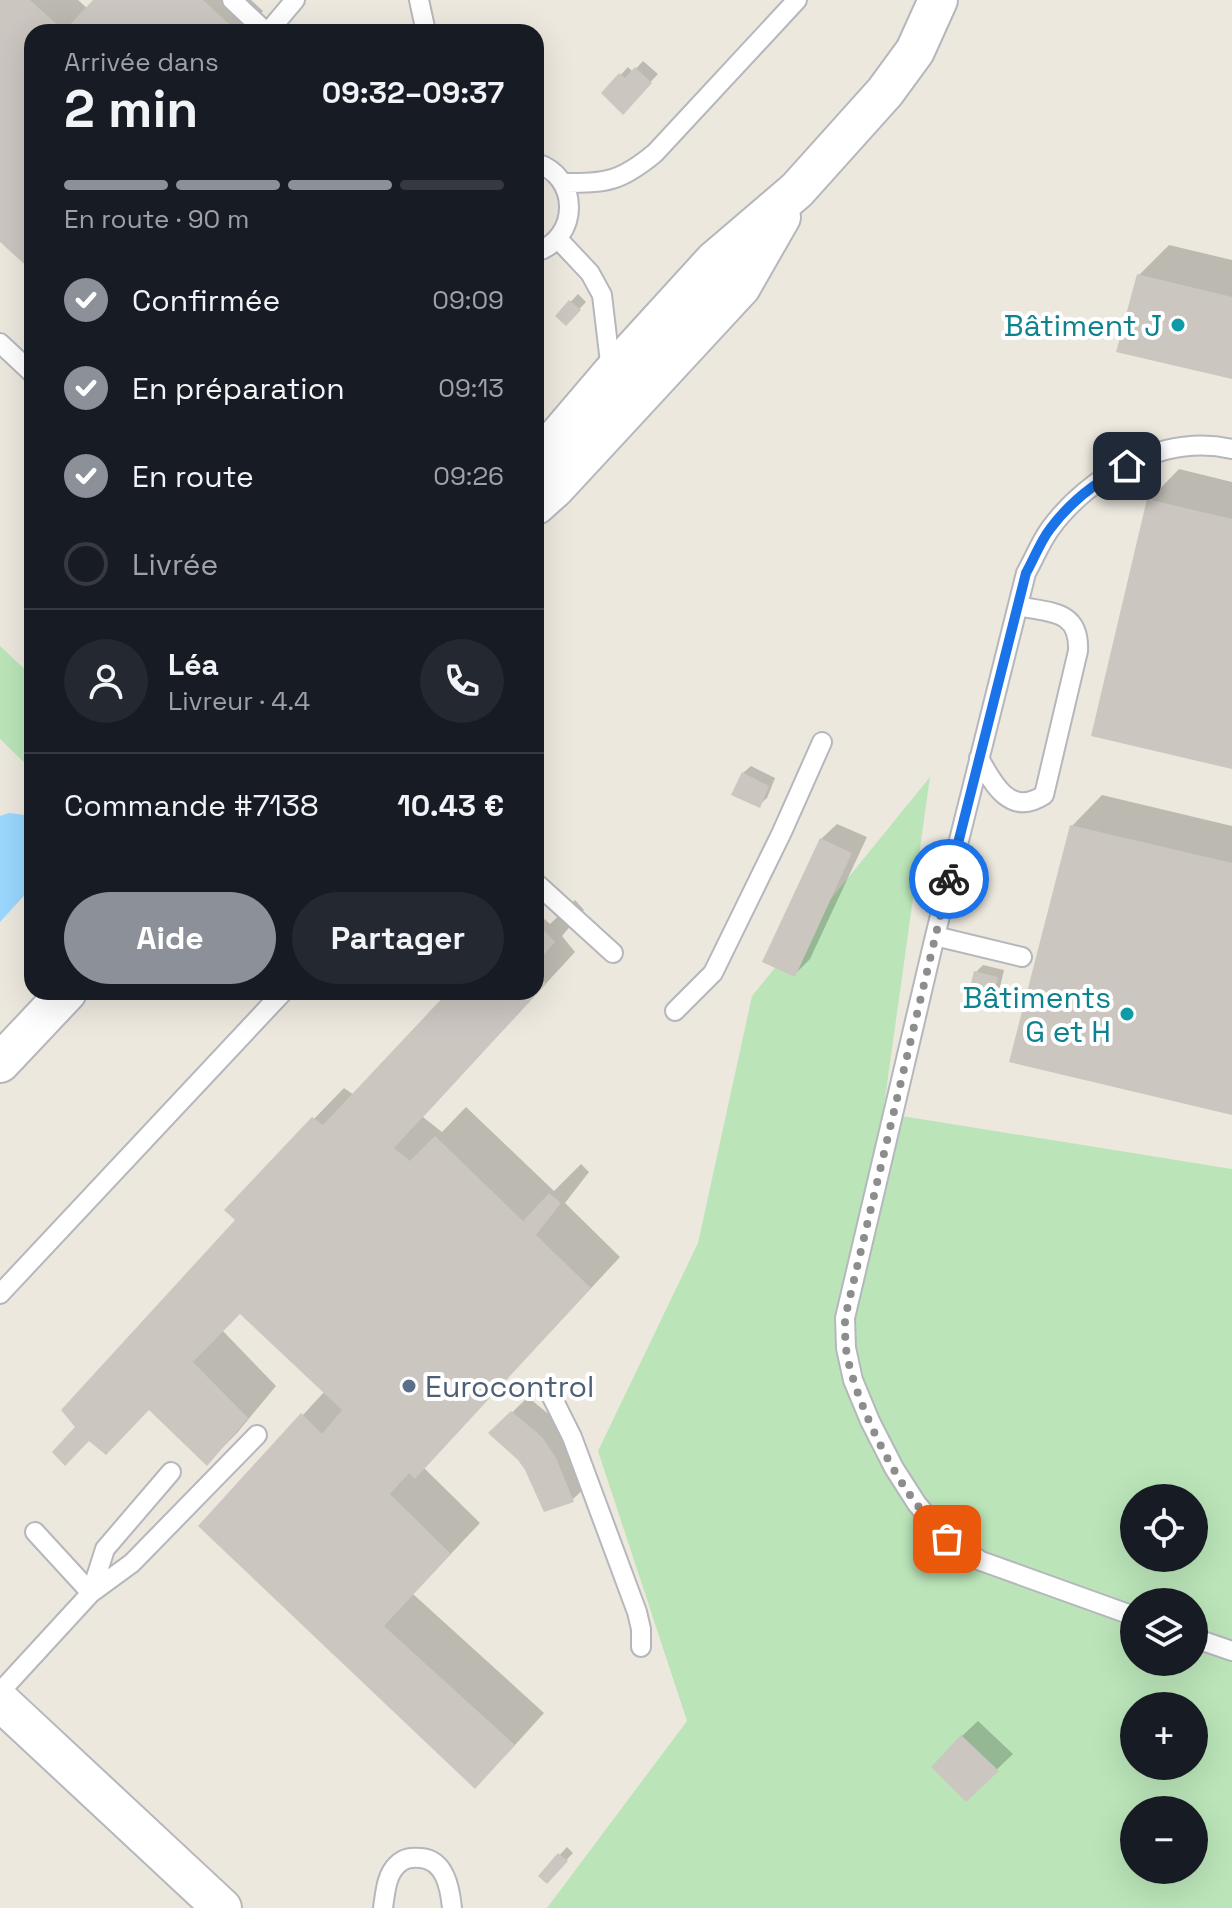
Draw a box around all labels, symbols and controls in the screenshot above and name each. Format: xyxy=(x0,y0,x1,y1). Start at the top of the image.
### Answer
text: Arrivée dans xyxy=(64,45,219,79)
text: 09:32–09:37 xyxy=(322,73,504,112)
text: 2 min xyxy=(64,76,198,142)
text: En route · 90 m xyxy=(64,202,249,236)
icon: check xyxy=(64,278,108,322)
text: Confirmée xyxy=(132,281,280,320)
text: 09:09 xyxy=(432,283,504,317)
place label: Bâtiment J xyxy=(1004,306,1162,345)
marker: Bâtiment J xyxy=(1169,316,1187,334)
icon: check xyxy=(64,366,108,410)
text: En préparation xyxy=(132,369,345,408)
text: 09:13 xyxy=(438,371,504,405)
pin xyxy=(1093,432,1161,500)
icon: home xyxy=(1105,444,1149,488)
icon: check xyxy=(64,454,108,498)
text: En route xyxy=(132,457,254,496)
text: 09:26 xyxy=(433,459,504,493)
text: Livrée xyxy=(132,545,218,584)
button: person xyxy=(64,639,148,723)
button: phone xyxy=(420,639,504,723)
text: Léa xyxy=(168,645,219,684)
text: Livreur · 4.4 xyxy=(168,684,310,718)
text: Commande #7138 xyxy=(64,786,319,825)
text: 10.43 € xyxy=(397,786,504,825)
courier xyxy=(909,839,989,919)
icon: bike xyxy=(927,857,971,901)
button: Aide xyxy=(64,892,276,984)
button: Partager xyxy=(292,892,504,984)
place label: Bâtiments G et H xyxy=(963,978,1111,1051)
marker: Bâtiments G et H xyxy=(1118,1005,1136,1023)
place label: Eurocontrol xyxy=(425,1367,594,1406)
marker: Eurocontrol xyxy=(400,1377,418,1395)
map controls xyxy=(1120,1484,1208,1884)
button: locate xyxy=(1120,1484,1208,1572)
pin xyxy=(913,1505,981,1573)
icon: bag xyxy=(925,1517,969,1561)
button: layers xyxy=(1120,1588,1208,1676)
button: + xyxy=(1120,1692,1208,1780)
button: − xyxy=(1120,1796,1208,1884)

